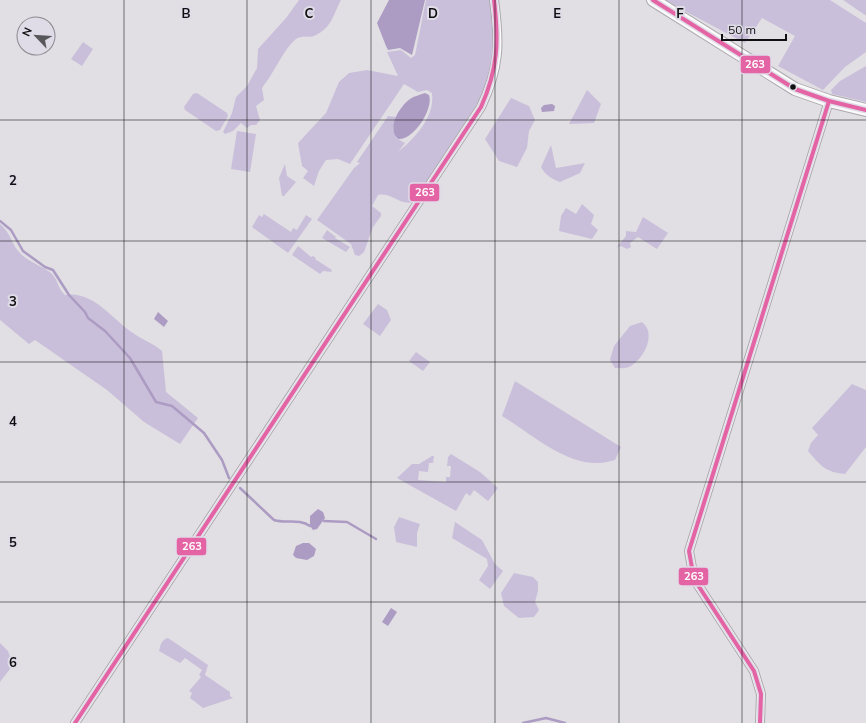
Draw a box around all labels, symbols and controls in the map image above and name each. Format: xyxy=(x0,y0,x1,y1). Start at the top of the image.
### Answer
text: B xyxy=(182,5,191,21)
text: C xyxy=(305,5,314,21)
text: D xyxy=(428,5,438,21)
text: E xyxy=(553,5,561,21)
text: F xyxy=(676,5,684,21)
north arrow xyxy=(16,16,56,56)
scale bar xyxy=(722,16,786,42)
text: 50 m xyxy=(728,22,756,37)
text: N xyxy=(19,25,35,38)
line badge: 263 xyxy=(740,55,771,74)
text: 263 xyxy=(745,57,765,71)
unlabelled marker xyxy=(788,82,798,92)
text: 2 xyxy=(9,172,17,188)
line badge: 263 xyxy=(409,183,440,202)
text: 263 xyxy=(415,185,435,199)
text: 3 xyxy=(9,293,17,309)
text: 4 xyxy=(9,413,17,429)
text: 5 xyxy=(9,534,17,550)
line badge: 263 xyxy=(176,537,207,556)
text: 263 xyxy=(182,539,202,553)
line badge: 263 xyxy=(678,567,709,586)
text: 263 xyxy=(684,569,704,583)
text: 6 xyxy=(9,654,17,670)

